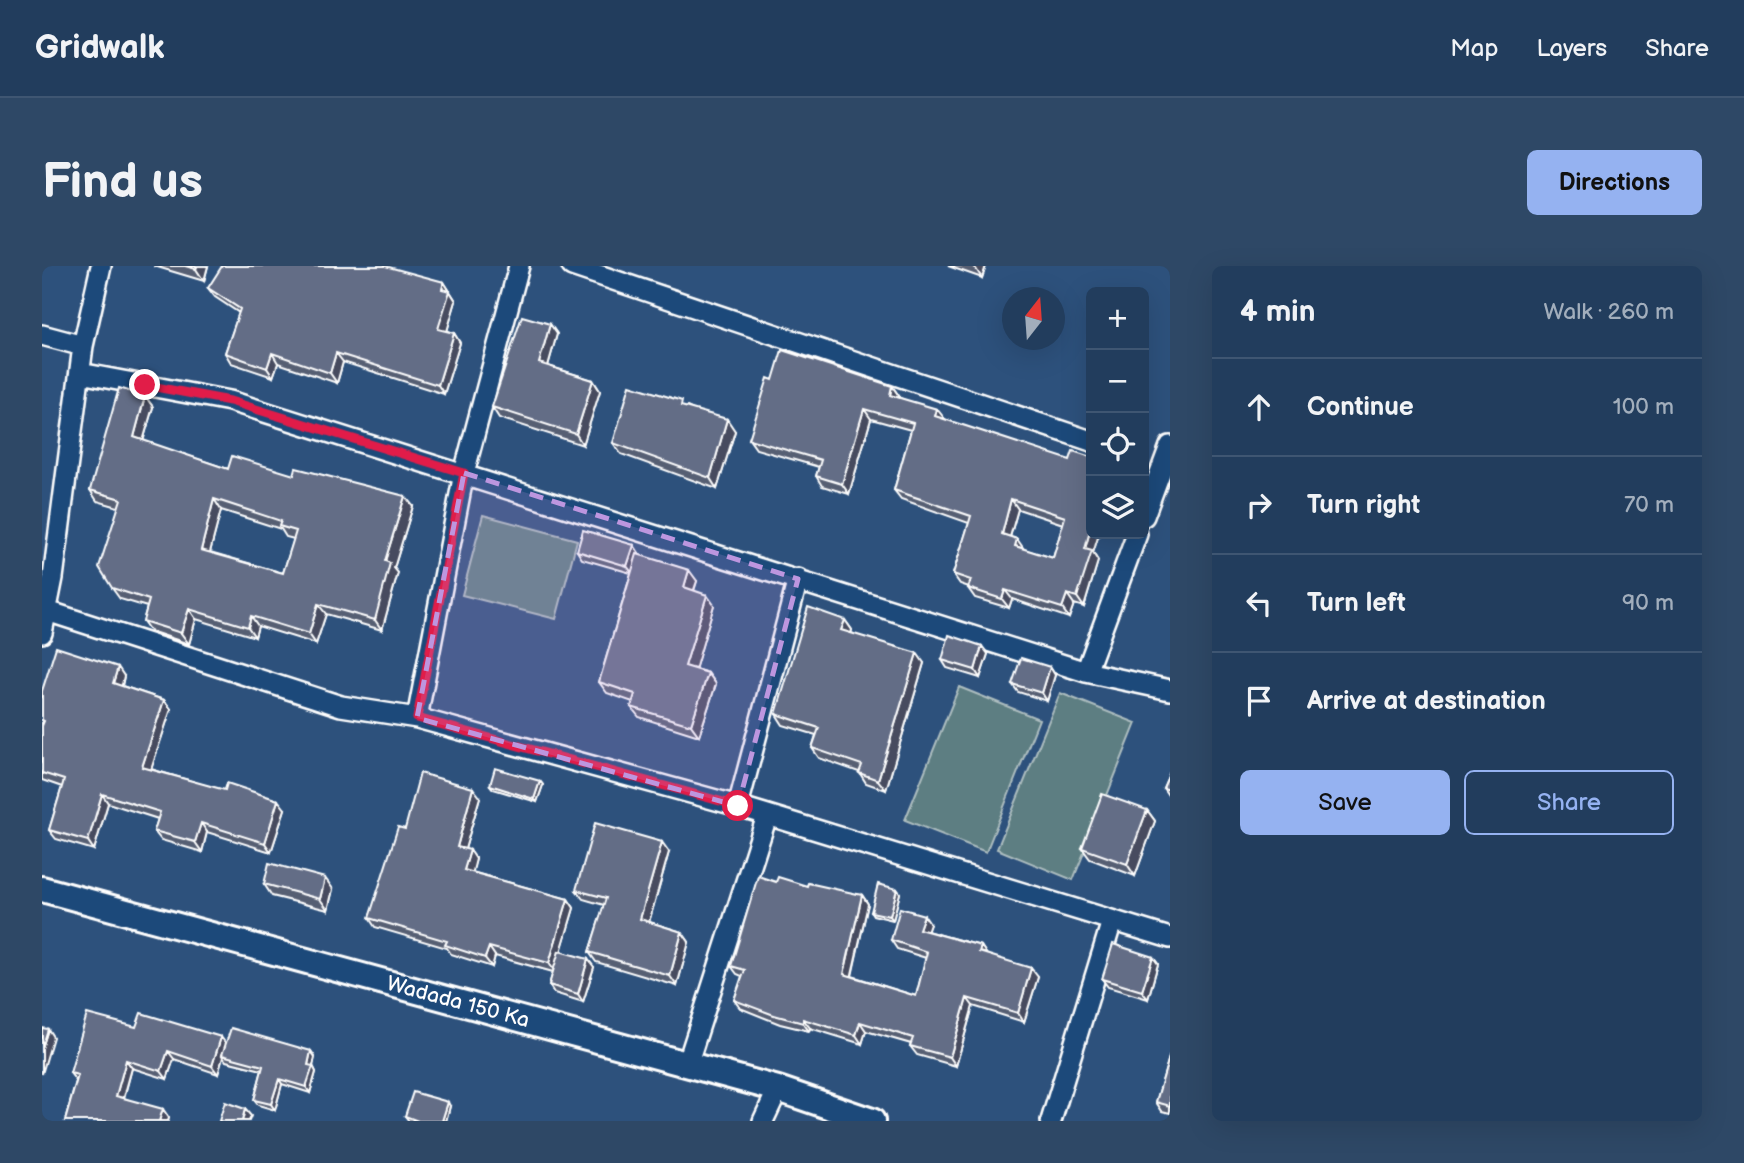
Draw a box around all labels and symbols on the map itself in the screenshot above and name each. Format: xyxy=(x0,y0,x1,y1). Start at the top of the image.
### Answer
north arrow xyxy=(1002,287,1065,350)
route end xyxy=(129,369,160,400)
route start xyxy=(722,790,753,821)
street label: Wadada 150 Ka xyxy=(384,971,532,1033)

